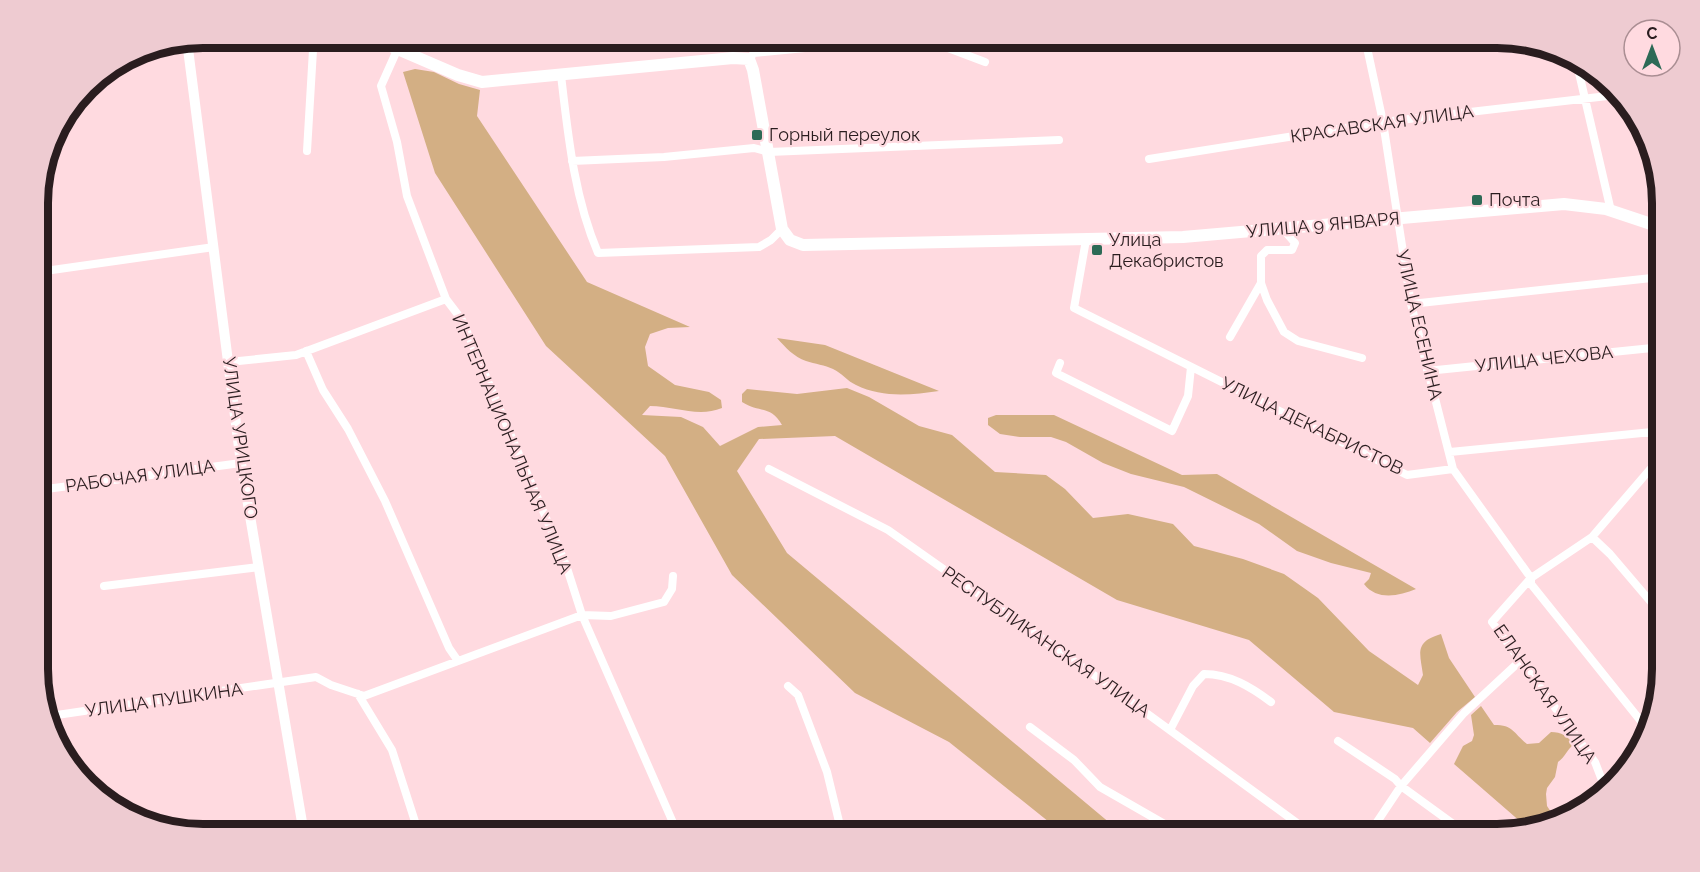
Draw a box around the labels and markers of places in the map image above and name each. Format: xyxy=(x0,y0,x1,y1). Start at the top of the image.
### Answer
place label: Горный переулок xyxy=(769,124,920,145)
marker: Горный переулок xyxy=(750,128,764,142)
place label: Почта xyxy=(1489,189,1540,210)
marker: Почта xyxy=(1470,193,1484,207)
place label: Улица Декабристов xyxy=(1109,229,1224,271)
marker: Улица Декабристов xyxy=(1090,243,1104,257)

